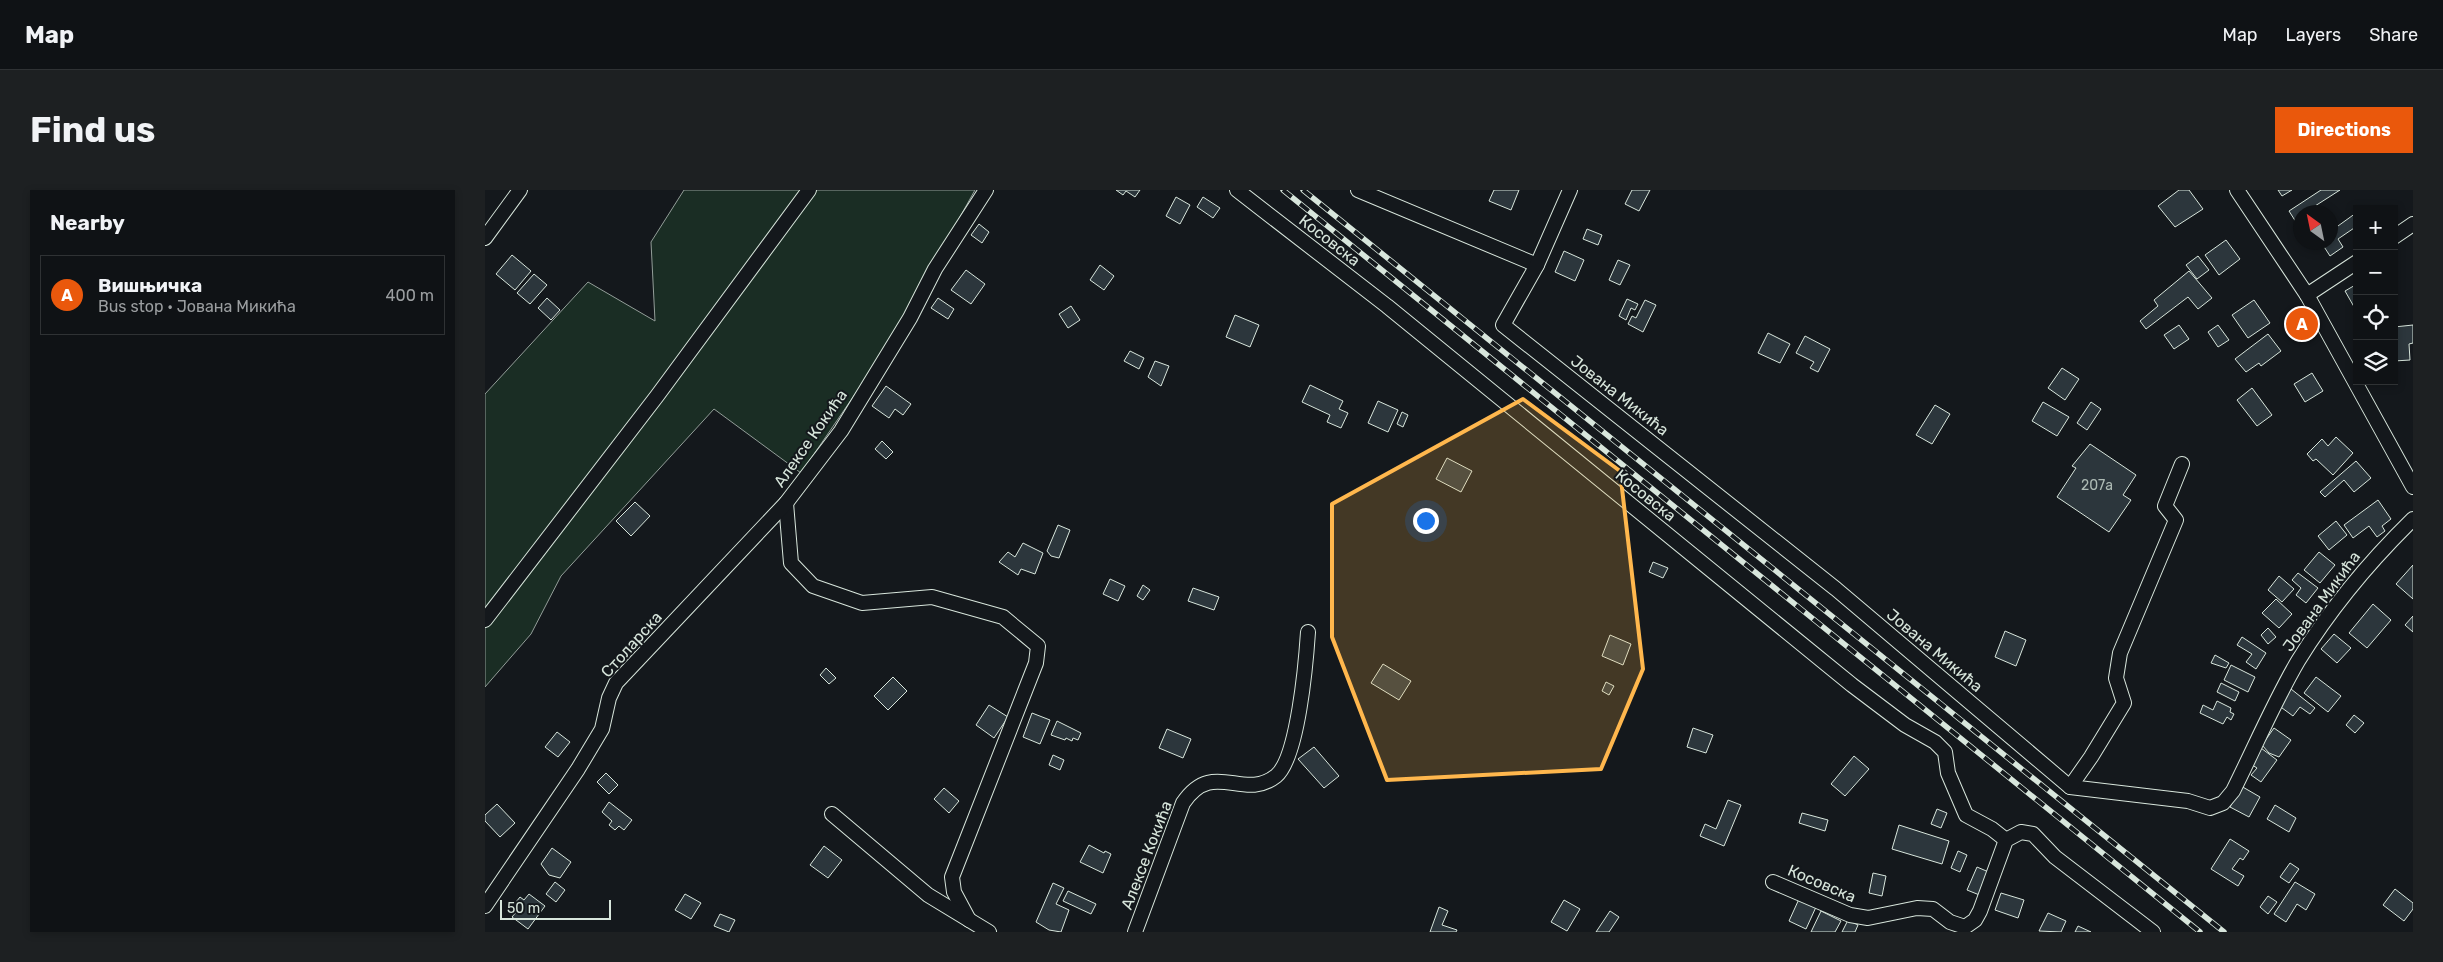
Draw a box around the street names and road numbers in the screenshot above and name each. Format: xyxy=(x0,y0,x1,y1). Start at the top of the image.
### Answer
street label: Косовска xyxy=(1295,211,1364,270)
street label: Јована Микића xyxy=(1567,351,1672,440)
street label: Алексе Кокића xyxy=(770,386,851,491)
street label: Косовска xyxy=(1612,465,1680,525)
street label: Јована Микића xyxy=(2279,548,2364,655)
street label: Јована Микића xyxy=(1883,605,1986,696)
street label: Столарска xyxy=(597,608,666,681)
street label: Алексе Кокића xyxy=(1117,798,1176,912)
street label: Косовска xyxy=(1785,861,1859,906)

